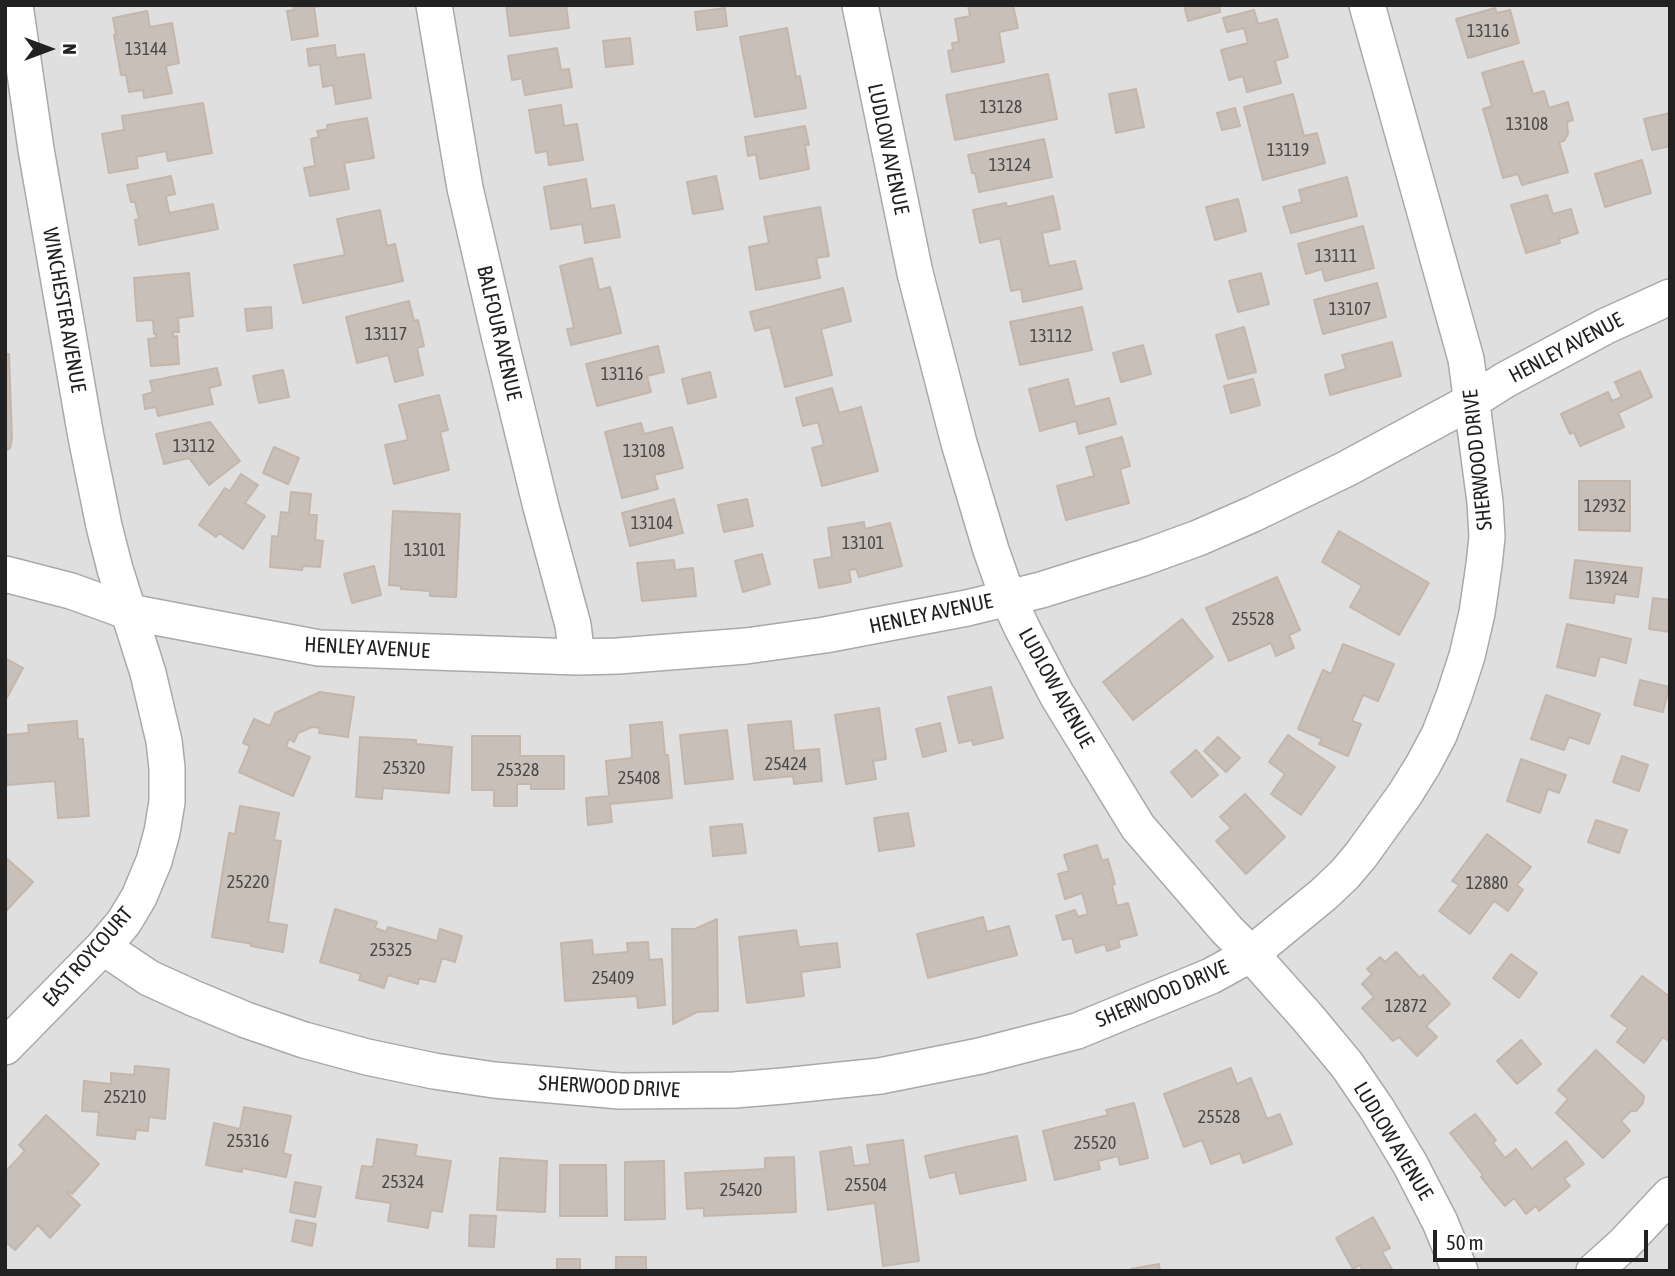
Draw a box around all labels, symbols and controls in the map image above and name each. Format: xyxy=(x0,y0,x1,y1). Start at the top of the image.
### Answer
north arrow xyxy=(14,14,84,84)
house number: 13116 xyxy=(1467,20,1509,42)
house number: 13144 xyxy=(125,38,167,60)
text: N xyxy=(59,43,81,55)
street label: LUDLOW AVENUE xyxy=(862,81,914,217)
house number: 13128 xyxy=(980,96,1022,118)
house number: 13108 xyxy=(1506,113,1548,135)
house number: 13119 xyxy=(1267,139,1309,161)
house number: 13124 xyxy=(989,154,1031,176)
street label: WINCHESTER AVENUE xyxy=(37,226,91,394)
house number: 13111 xyxy=(1315,245,1357,267)
street label: BALFOUR AVENUE xyxy=(471,263,527,403)
house number: 13107 xyxy=(1329,298,1371,320)
street label: HENLEY AVENUE xyxy=(1505,307,1627,389)
house number: 13117 xyxy=(365,323,407,345)
house number: 13112 xyxy=(1030,325,1072,347)
house number: 13116 xyxy=(601,363,643,385)
street label: SHERWOOD DRIVE xyxy=(1458,388,1498,532)
house number: 13112 xyxy=(173,435,215,457)
house number: 13108 xyxy=(623,440,665,462)
house number: 12932 xyxy=(1584,495,1626,517)
house number: 13104 xyxy=(631,512,673,534)
house number: 13101 xyxy=(842,532,884,554)
house number: 13101 xyxy=(404,539,446,561)
house number: 13924 xyxy=(1586,567,1628,589)
street label: HENLEY AVENUE xyxy=(867,589,995,639)
house number: 25528 xyxy=(1232,608,1274,630)
street label: LUDLOW AVENUE xyxy=(1013,624,1099,752)
street label: HENLEY AVENUE xyxy=(304,632,430,664)
house number: 25424 xyxy=(765,753,807,775)
house number: 25320 xyxy=(383,757,425,779)
house number: 25328 xyxy=(497,759,539,781)
house number: 25408 xyxy=(618,767,660,789)
house number: 25220 xyxy=(227,871,269,893)
house number: 12880 xyxy=(1466,872,1508,894)
street label: EAST ROYCOURT xyxy=(38,902,138,1012)
house number: 25325 xyxy=(370,939,412,961)
street label: SHERWOOD DRIVE xyxy=(1092,955,1232,1033)
house number: 25409 xyxy=(592,967,634,989)
house number: 12872 xyxy=(1385,995,1427,1017)
street label: SHERWOOD DRIVE xyxy=(538,1071,680,1103)
street label: LUDLOW AVENUE xyxy=(1348,1078,1438,1204)
house number: 25210 xyxy=(104,1086,146,1108)
house number: 25528 xyxy=(1198,1106,1240,1128)
house number: 25316 xyxy=(227,1130,269,1152)
house number: 25520 xyxy=(1074,1132,1116,1154)
house number: 25324 xyxy=(382,1171,424,1193)
house number: 25504 xyxy=(845,1174,887,1196)
house number: 25420 xyxy=(720,1179,762,1201)
scale bar xyxy=(1437,1216,1652,1260)
text: 50 m xyxy=(1446,1230,1484,1254)

